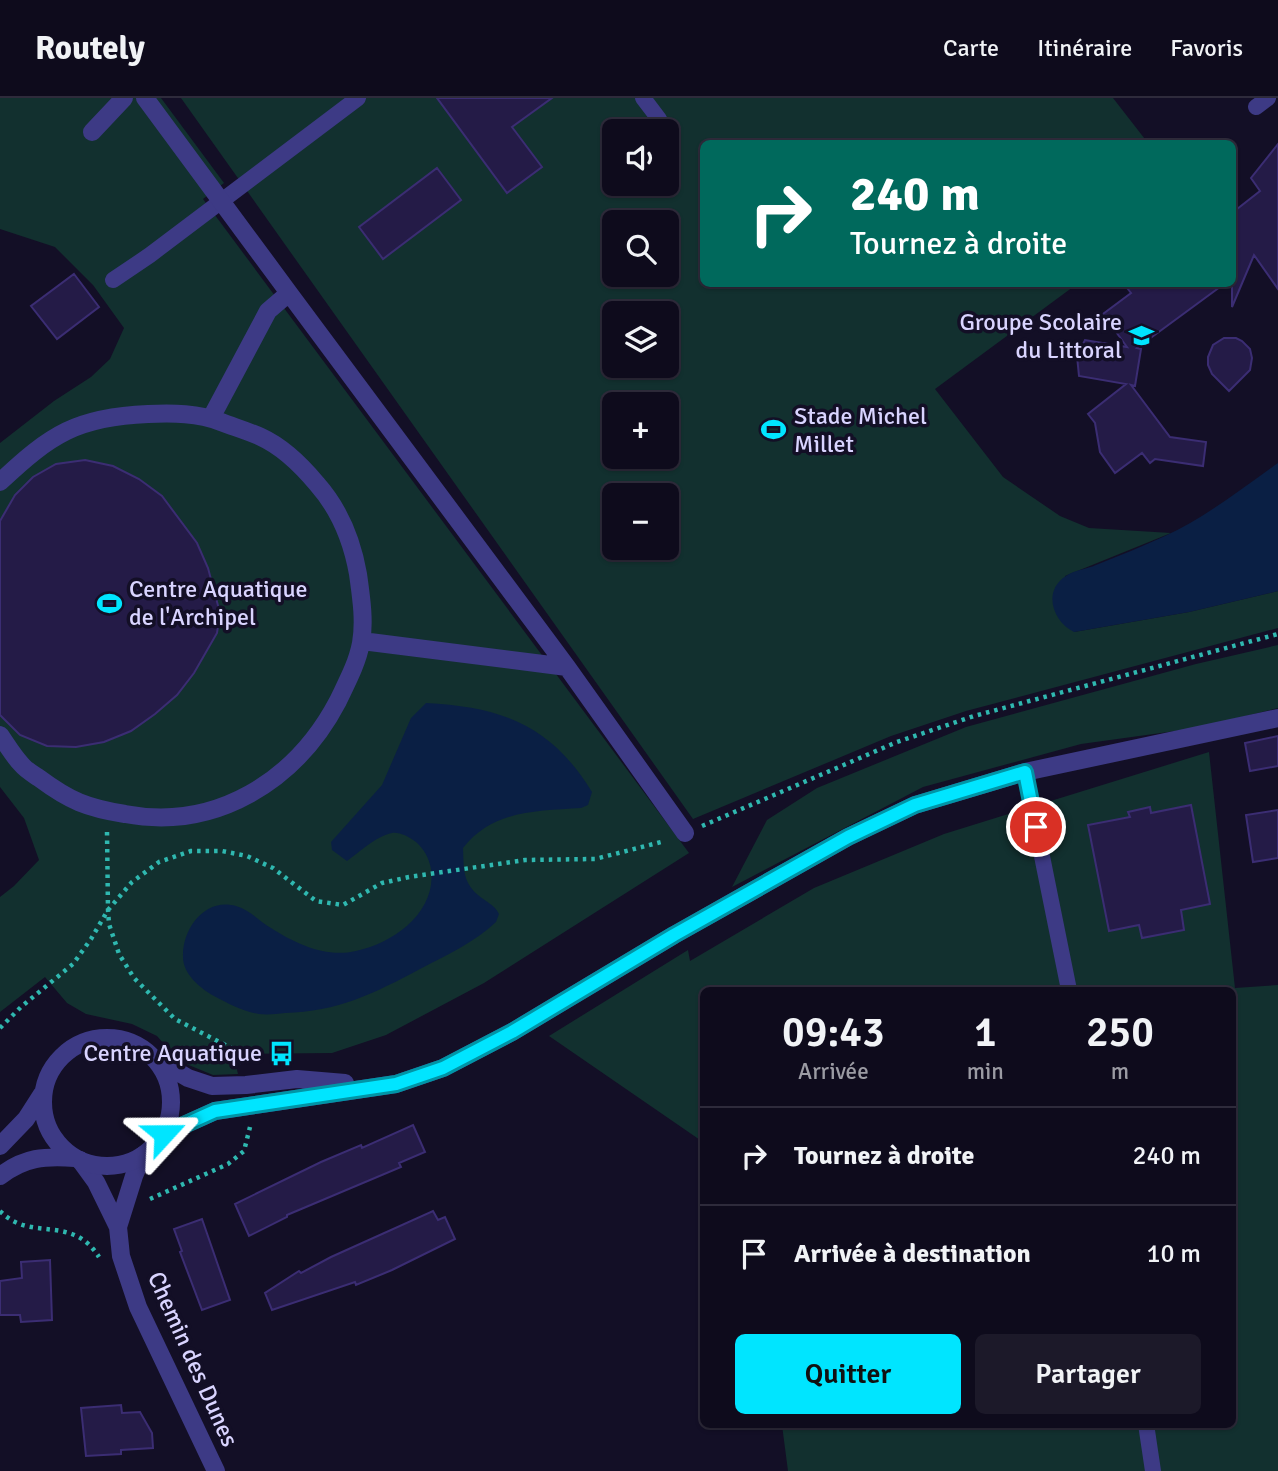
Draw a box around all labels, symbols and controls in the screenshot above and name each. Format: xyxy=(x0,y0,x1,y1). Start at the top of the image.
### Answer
text: Routely xyxy=(35,28,145,69)
text: Carte xyxy=(943,33,999,63)
text: Itinéraire xyxy=(1037,33,1132,63)
text: Favoris xyxy=(1170,33,1243,63)
map controls xyxy=(602,119,679,560)
button: sound xyxy=(602,119,679,196)
text: 240 m xyxy=(850,164,980,224)
icon: right xyxy=(735,168,826,259)
button: search xyxy=(602,210,679,287)
text: Tournez à droite xyxy=(850,224,1067,263)
button: layers xyxy=(602,301,679,378)
place label: Groupe Scolaire du Littoral xyxy=(959,307,1122,365)
school or university icon: Groupe Scolaire du Littoral xyxy=(1128,322,1156,350)
button: + xyxy=(602,392,679,469)
place label: Stade Michel Millet xyxy=(794,401,927,459)
sports icon: Stade Michel Millet xyxy=(760,416,788,444)
button: − xyxy=(602,483,679,560)
place label: Centre Aquatique de l'Archipel xyxy=(129,574,308,632)
sports icon: Centre Aquatique de l'Archipel xyxy=(95,589,123,617)
pin xyxy=(1006,797,1066,857)
icon: arrive xyxy=(1017,808,1055,846)
text: 09:43 xyxy=(782,1007,885,1058)
text: 1 xyxy=(974,1007,997,1058)
text: 250 xyxy=(1086,1007,1154,1058)
place label: Centre Aquatique xyxy=(83,1038,262,1068)
bus stop icon: Centre Aquatique xyxy=(268,1039,296,1067)
text: Arrivée xyxy=(798,1057,869,1086)
text: min xyxy=(967,1057,1004,1086)
text: m xyxy=(1111,1057,1129,1086)
position arrow xyxy=(127,1097,201,1171)
icon: right xyxy=(735,1137,773,1175)
text: Tournez à droite xyxy=(794,1140,974,1172)
text: 240 m xyxy=(1132,1140,1201,1172)
icon: arrive xyxy=(735,1235,773,1273)
text: Arrivée à destination xyxy=(794,1238,1031,1270)
text: 10 m xyxy=(1146,1238,1201,1270)
street label: Chemin des Dunes xyxy=(141,1267,245,1451)
button: Quitter xyxy=(735,1334,961,1414)
button: Partager xyxy=(975,1334,1201,1414)

